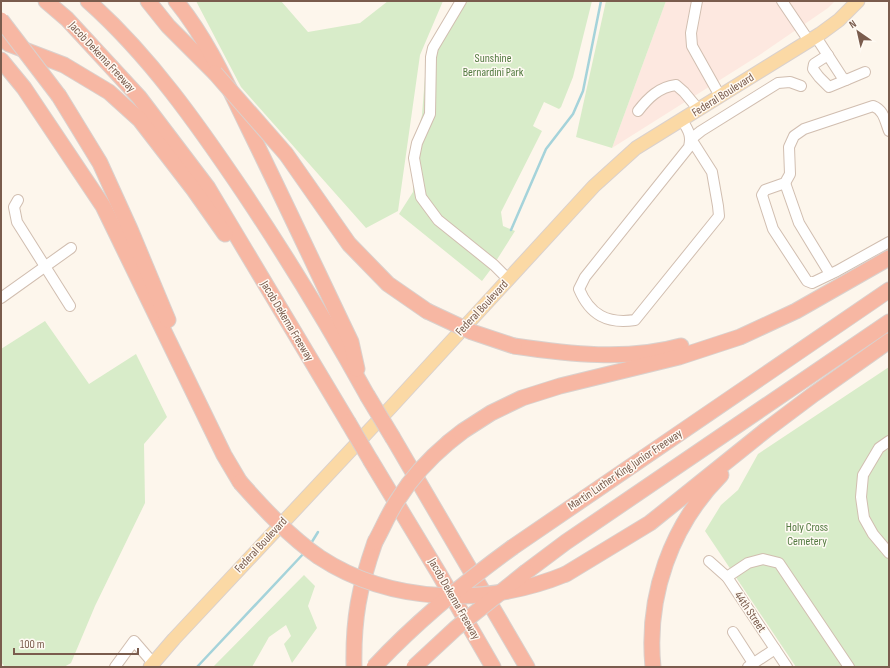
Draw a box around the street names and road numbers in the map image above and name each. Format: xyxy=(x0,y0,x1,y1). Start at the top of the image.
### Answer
street label: Jacob Dekema Freeway xyxy=(65,18,139,96)
street label: Federal Boulevard xyxy=(689,70,757,120)
street label: Jacob Dekema Freeway xyxy=(257,277,317,364)
street label: Federal Boulevard xyxy=(452,277,512,339)
street label: Martin Luther King Junior Freeway xyxy=(565,426,685,514)
street label: Federal Boulevard xyxy=(231,514,291,576)
street label: Jacob Dekema Freeway xyxy=(424,555,483,642)
street label: 44th Street xyxy=(731,589,769,636)

